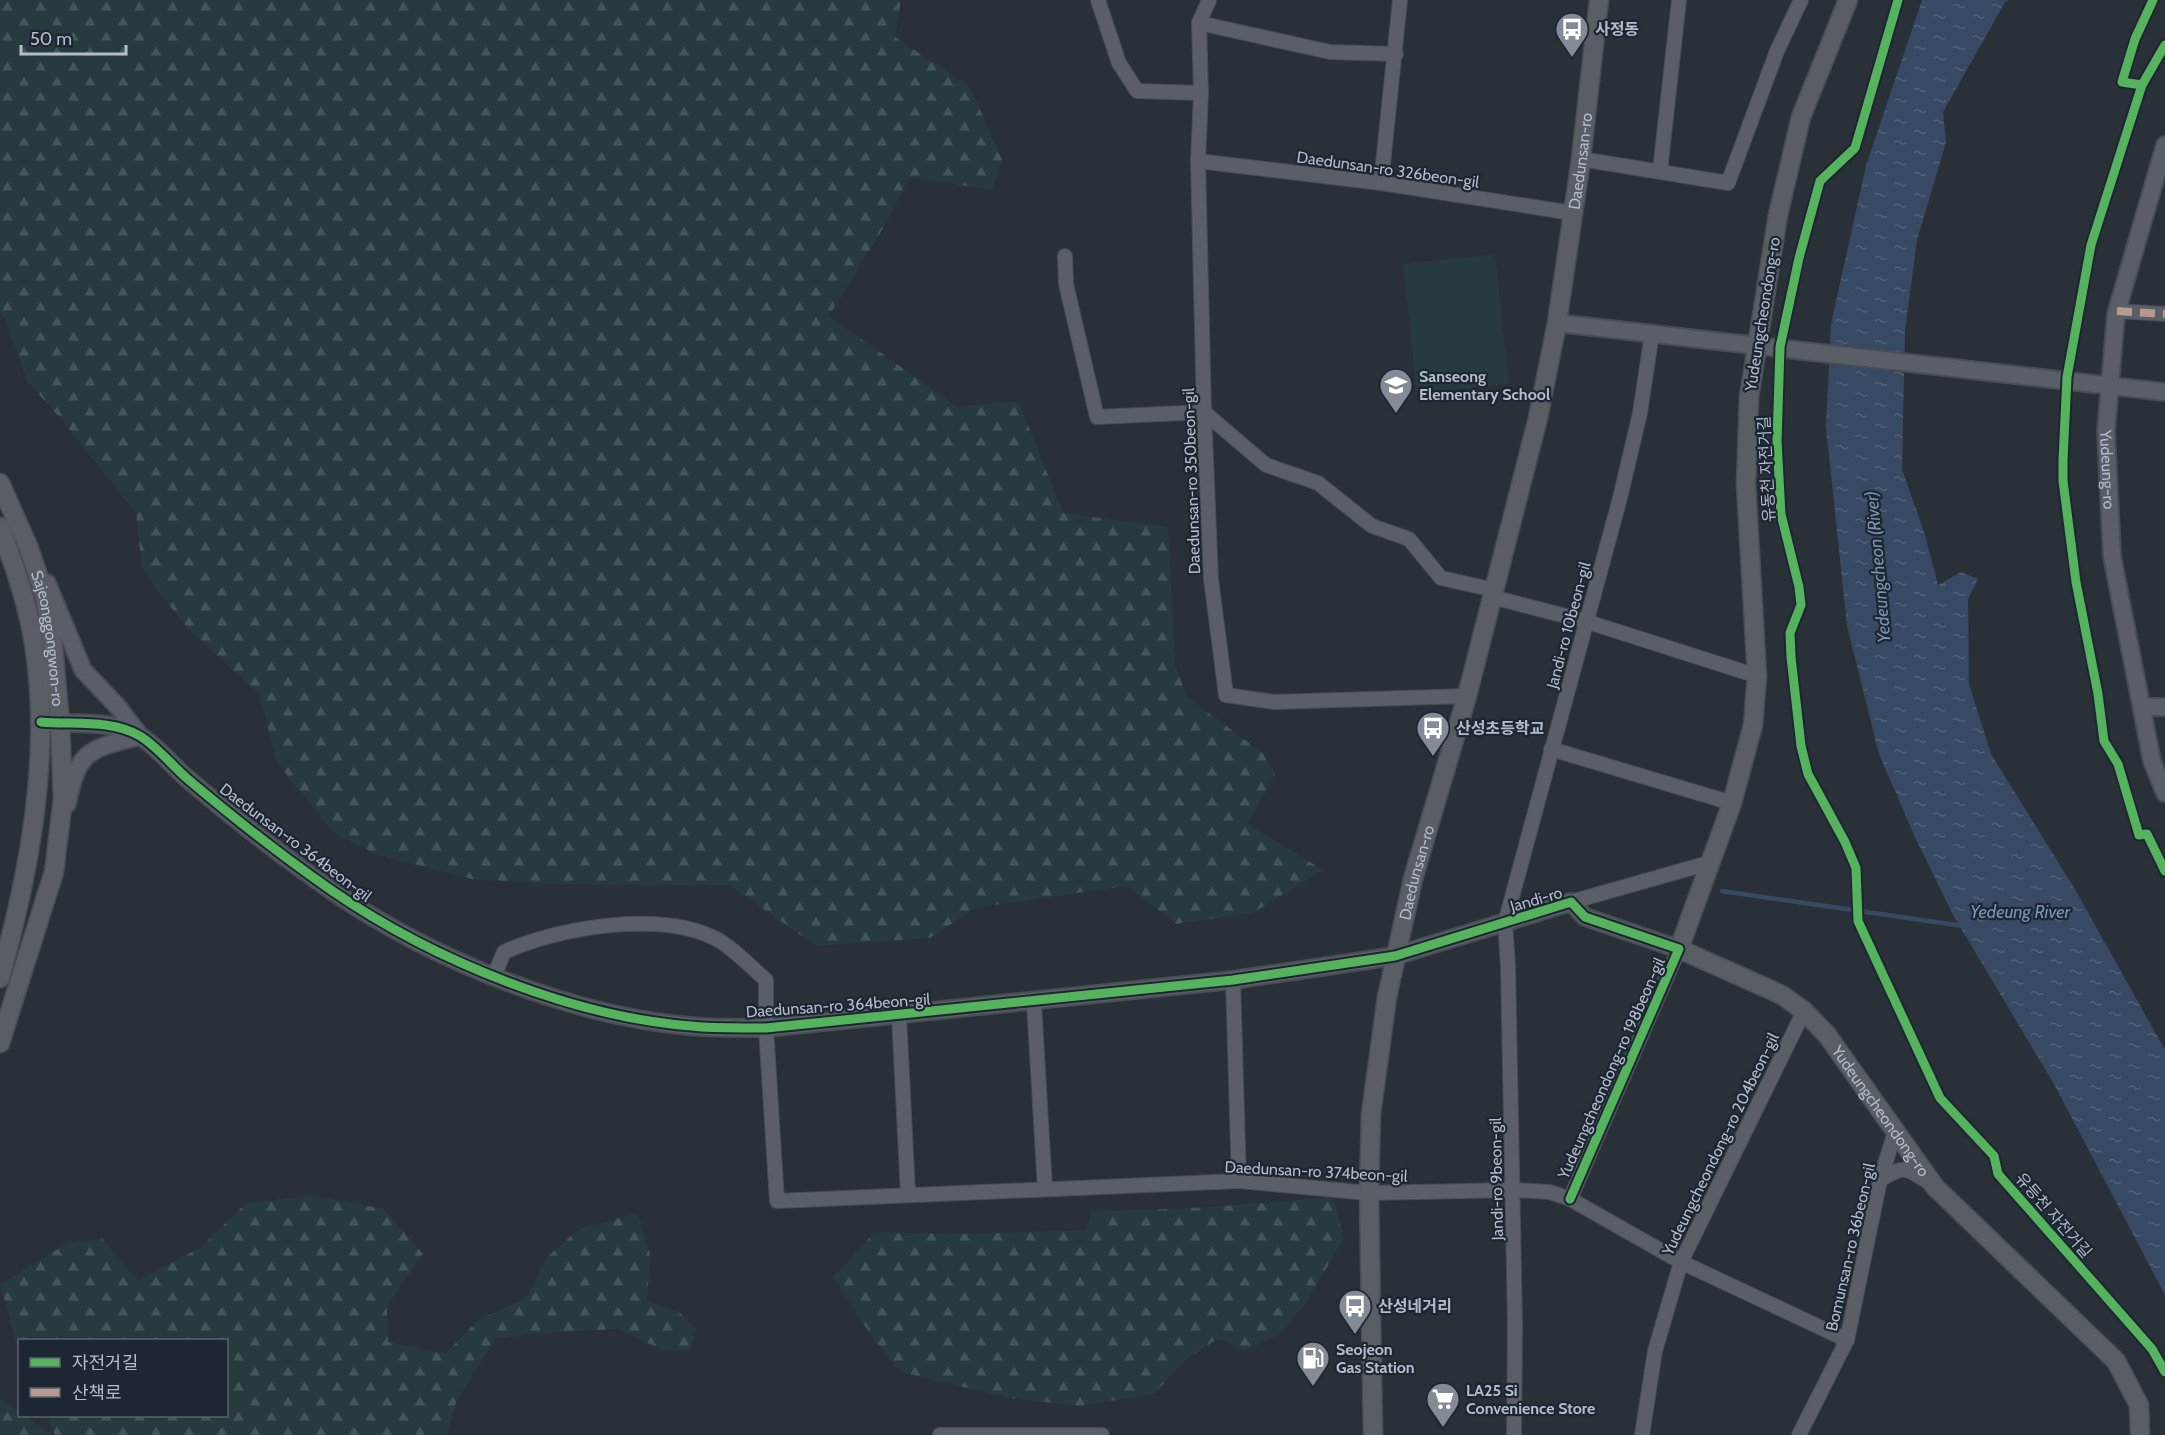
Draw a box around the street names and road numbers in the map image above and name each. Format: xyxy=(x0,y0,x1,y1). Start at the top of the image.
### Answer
street label: Daedunsan-ro xyxy=(1565,112,1596,211)
street label: Daedunsan-ro 326beon-gil xyxy=(1295,147,1481,192)
street label: Yudeungcheondong-ro xyxy=(1741,236,1784,393)
street label: Daedunsan-ro 350beon-gil xyxy=(1179,387,1204,574)
street label: 유동천 자전거길 xyxy=(1754,415,1779,523)
street label: Yudeung-ro xyxy=(2096,429,2119,510)
street label: Jandi-ro 10beon-gil xyxy=(1542,560,1595,691)
street label: Sajeonggongwon-ro xyxy=(27,568,67,707)
street label: Daedunsan-ro 364beon-gil xyxy=(216,779,375,906)
street label: Daedunsan-ro xyxy=(1395,823,1438,922)
street label: Jandi-ro xyxy=(1507,883,1565,916)
street label: Yudeungcheondong-ro 198beon-gil xyxy=(1553,954,1669,1183)
street label: Daedunsan-ro 364beon-gil xyxy=(745,990,931,1021)
street label: Yudeungcheondong-ro 204beon-gil xyxy=(1658,1030,1783,1259)
street label: Yudeungcheondong-ro xyxy=(1827,1041,1933,1180)
street label: Jandi-ro 9beon-gil xyxy=(1486,1117,1507,1242)
street label: Daedunsan-ro 374beon-gil xyxy=(1224,1157,1408,1186)
street label: Bomunsan-ro 36beon-gil xyxy=(1822,1161,1879,1333)
street label: 유등천 자전거길 xyxy=(2011,1169,2096,1262)

